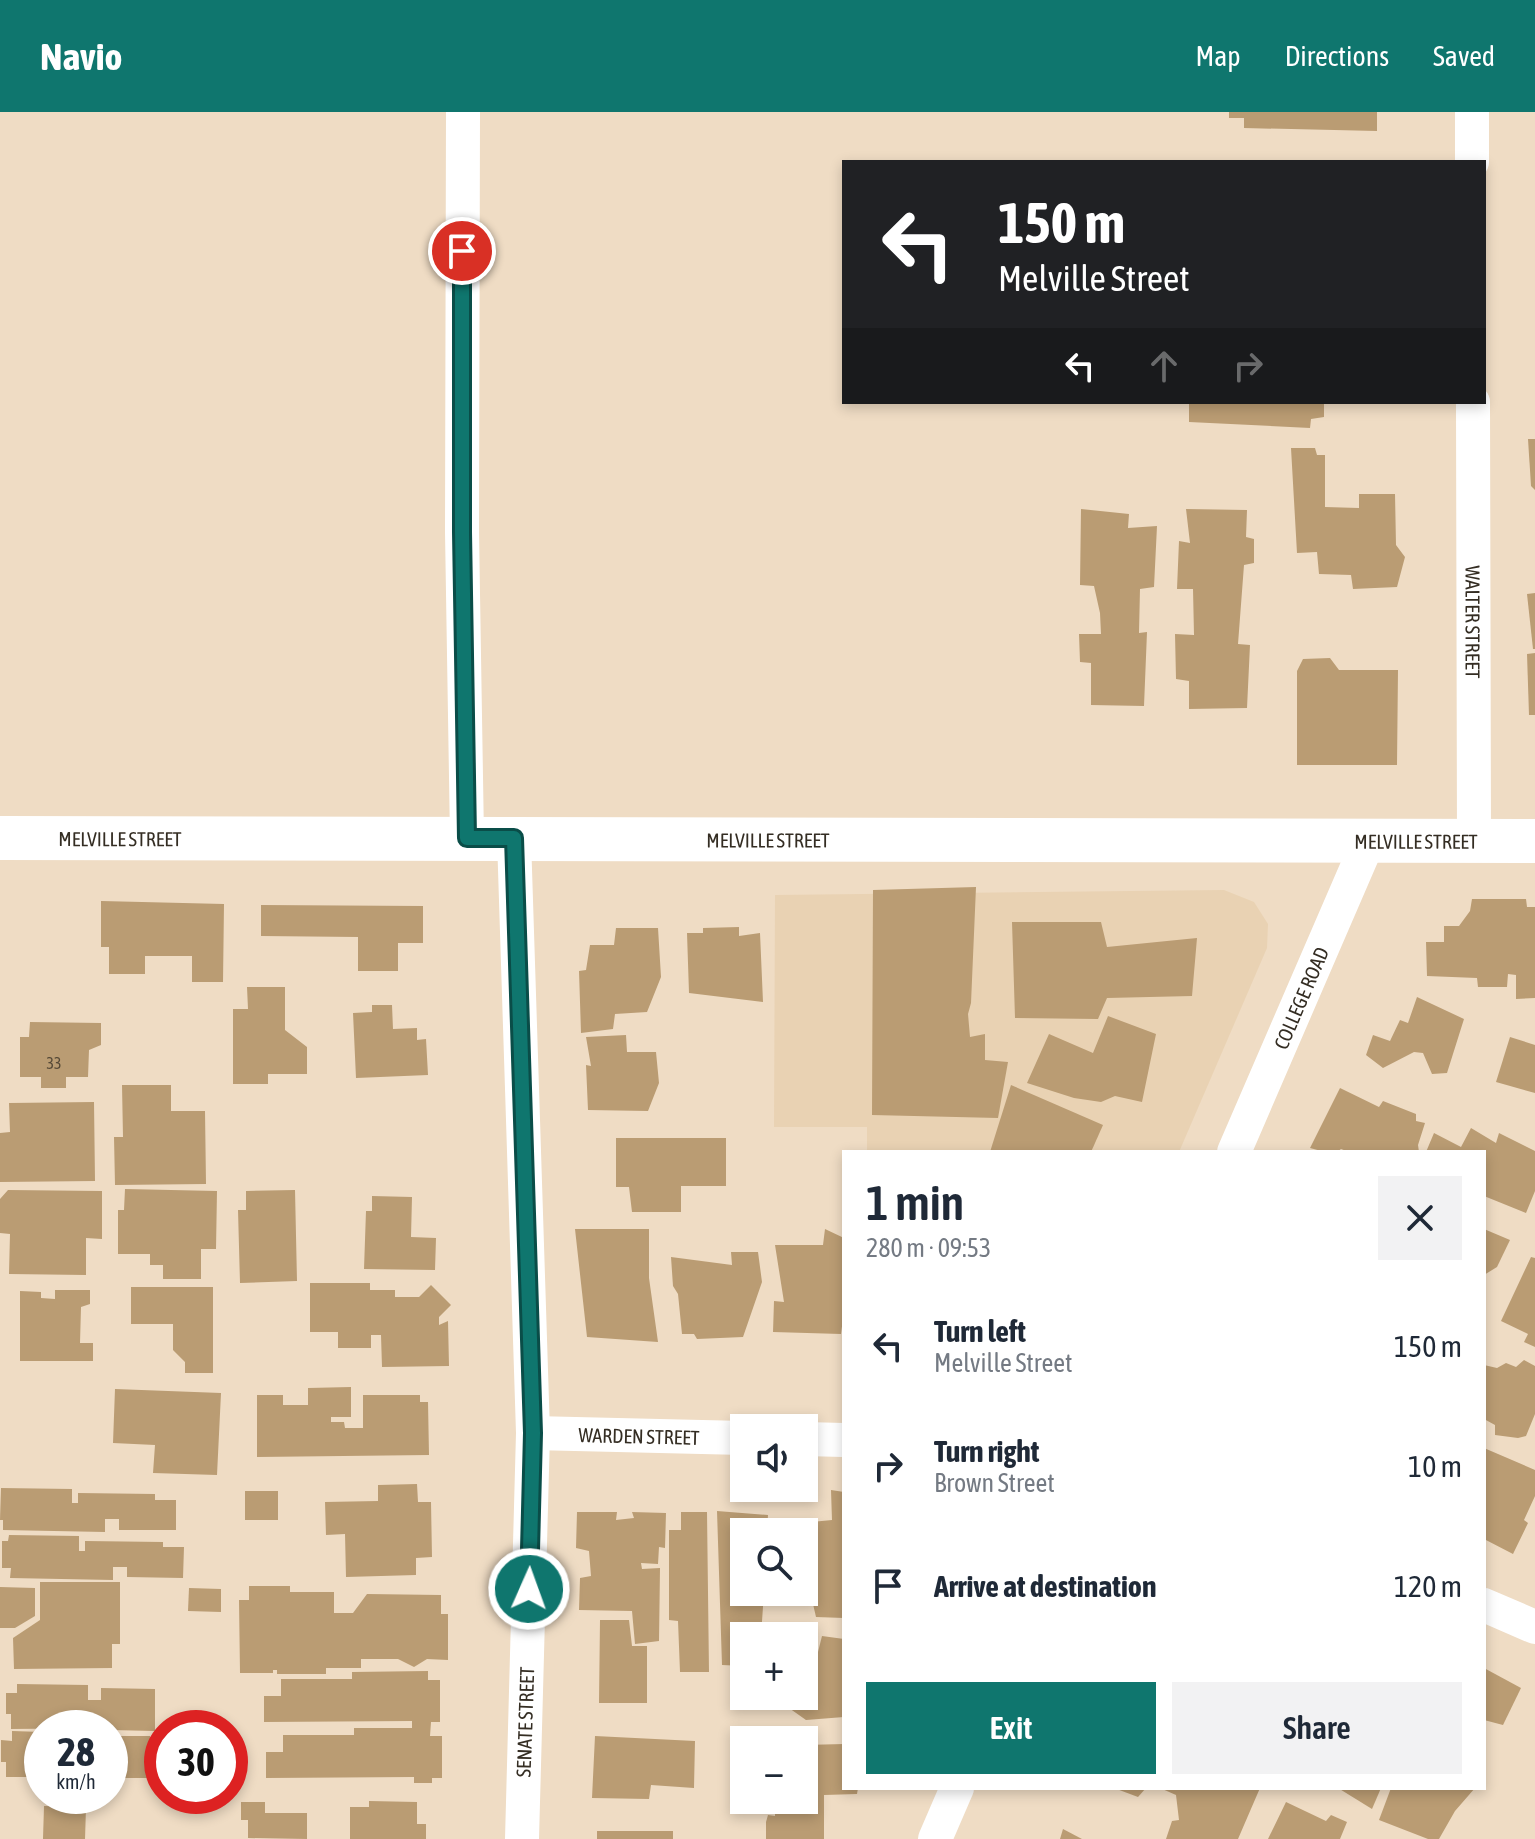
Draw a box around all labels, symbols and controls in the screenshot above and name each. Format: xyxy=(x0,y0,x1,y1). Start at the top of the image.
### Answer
text: Navio xyxy=(40,35,122,78)
text: Map xyxy=(1196,40,1241,72)
text: Directions xyxy=(1285,40,1389,72)
text: Saved xyxy=(1433,40,1495,72)
text: 150 m xyxy=(998,191,1125,255)
icon: left xyxy=(866,192,970,296)
pin xyxy=(428,217,496,285)
icon: arrive xyxy=(440,229,484,273)
text: Melville Street xyxy=(998,257,1190,299)
icon: left xyxy=(1058,344,1102,388)
icon: ahead xyxy=(1142,344,1186,388)
icon: right xyxy=(1226,344,1270,388)
street label: WALTER STREET xyxy=(1462,565,1485,679)
street label: MELVILLE STREET xyxy=(58,827,182,850)
street label: MELVILLE STREET xyxy=(706,828,830,851)
street label: MELVILLE STREET xyxy=(1354,829,1478,852)
street label: COLLEGE ROAD xyxy=(1269,943,1333,1052)
house number: 33 xyxy=(46,1054,62,1072)
text: 1 min xyxy=(866,1175,964,1230)
button: close xyxy=(1378,1176,1462,1260)
text: 280 m · 09:53 xyxy=(866,1233,991,1263)
text: Turn left xyxy=(934,1314,1026,1348)
icon: left xyxy=(866,1324,910,1368)
text: 150 m xyxy=(1394,1329,1462,1363)
text: Melville Street xyxy=(934,1348,1072,1378)
map controls xyxy=(730,1414,818,1814)
button: sound xyxy=(730,1414,818,1502)
street label: WARDEN STREET xyxy=(578,1423,700,1448)
text: Turn right xyxy=(934,1434,1040,1468)
icon: right xyxy=(866,1444,910,1488)
text: 10 m xyxy=(1408,1449,1462,1483)
text: Brown Street xyxy=(934,1468,1055,1498)
button: search xyxy=(730,1518,818,1606)
position arrow xyxy=(487,1547,571,1631)
icon: arrive xyxy=(866,1564,910,1608)
text: Arrive at destination xyxy=(934,1569,1156,1603)
text: 120 m xyxy=(1394,1569,1462,1603)
button: + xyxy=(730,1622,818,1710)
street label: SENATE STREET xyxy=(512,1666,538,1778)
button: Exit xyxy=(866,1682,1156,1774)
button: Share xyxy=(1172,1682,1462,1774)
speed limit sign: 30 xyxy=(144,1710,248,1814)
button: − xyxy=(730,1726,818,1814)
text: 28 xyxy=(57,1729,95,1774)
text: km/h xyxy=(56,1770,96,1793)

